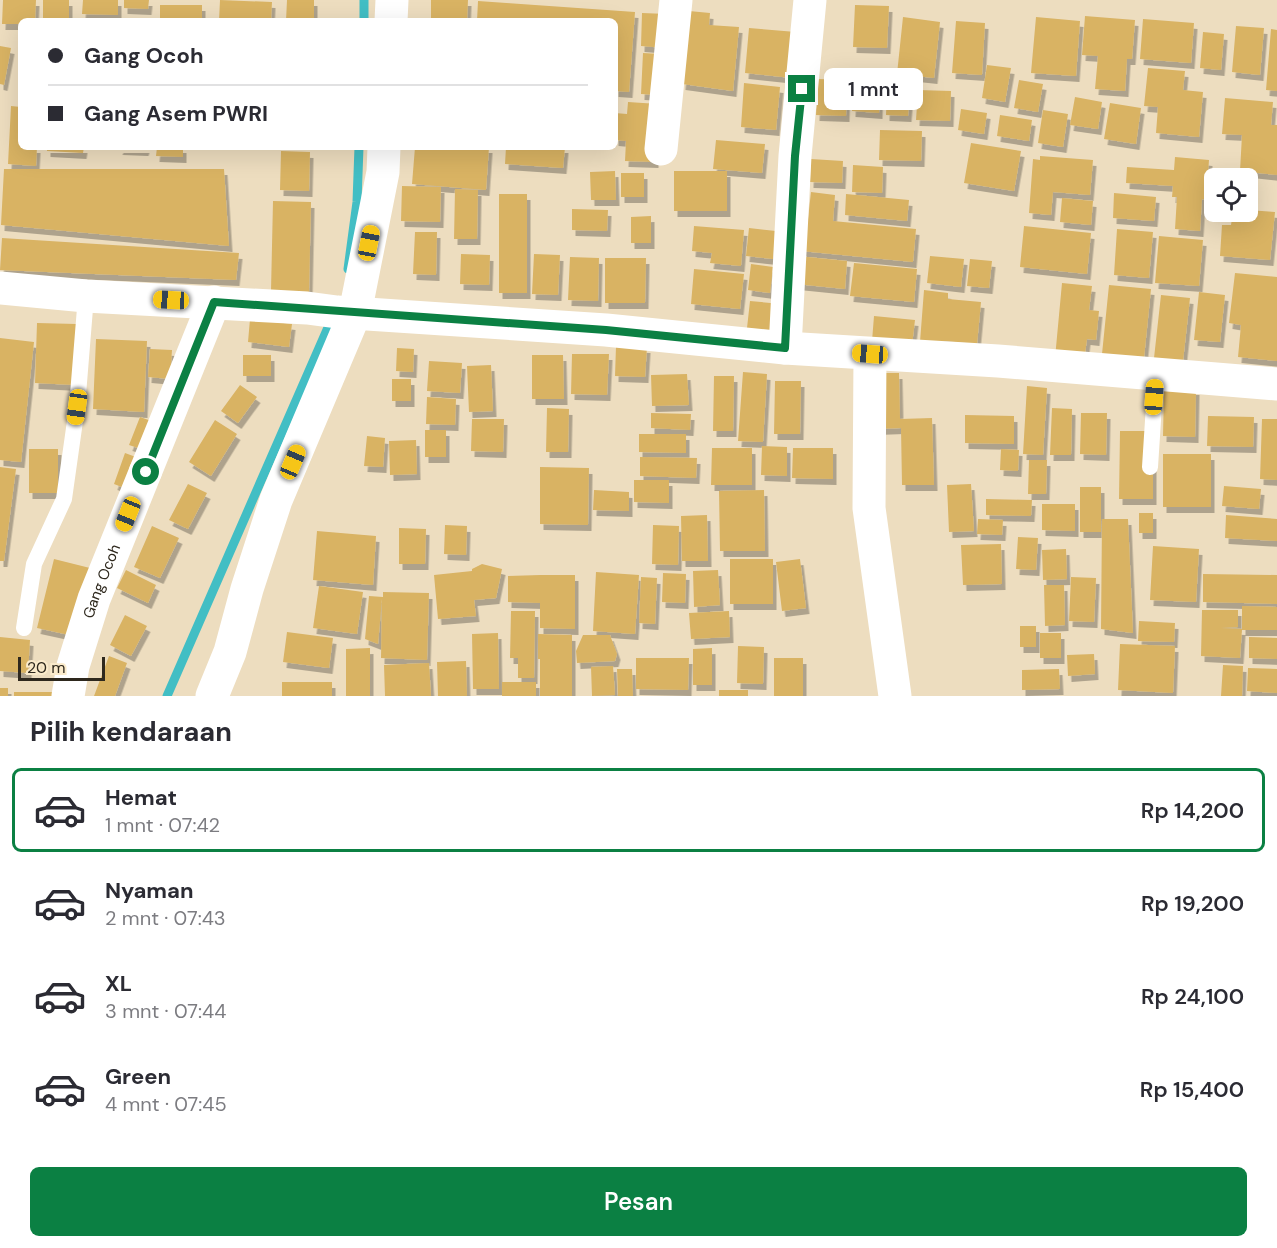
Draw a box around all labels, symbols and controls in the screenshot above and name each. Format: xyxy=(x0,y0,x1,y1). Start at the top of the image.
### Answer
text: Gang Ocoh xyxy=(84,41,203,70)
callout: 1 mnt xyxy=(823,68,922,110)
route end xyxy=(788,75,815,102)
text: 1 mnt xyxy=(848,76,899,102)
text: Gang Asem PWRI xyxy=(84,99,268,128)
map controls xyxy=(1204,168,1258,222)
button: locate xyxy=(1204,168,1258,222)
car xyxy=(357,224,381,262)
car xyxy=(153,290,189,310)
car xyxy=(851,344,889,364)
car xyxy=(1144,378,1164,416)
car xyxy=(66,388,88,426)
car xyxy=(278,442,308,482)
route start xyxy=(132,458,159,485)
car xyxy=(113,494,143,534)
street label: Gang Ocoh xyxy=(79,541,125,621)
scale bar xyxy=(18,654,105,682)
text: 20 m xyxy=(27,657,66,678)
text: Pilih kendaraan xyxy=(30,714,232,749)
icon: car xyxy=(33,783,87,837)
text: Hemat xyxy=(105,783,177,812)
text: Rp 14,200 xyxy=(1141,796,1244,825)
text: 1 mnt · 07:42 xyxy=(105,812,220,838)
icon: car xyxy=(33,876,87,930)
text: Nyaman xyxy=(105,876,194,905)
text: Rp 19,200 xyxy=(1141,889,1244,918)
text: 2 mnt · 07:43 xyxy=(105,905,226,931)
icon: car xyxy=(33,969,87,1023)
text: XL xyxy=(105,969,132,998)
text: Rp 24,100 xyxy=(1141,982,1244,1011)
text: 3 mnt · 07:44 xyxy=(105,998,226,1024)
icon: car xyxy=(33,1062,87,1116)
text: Green xyxy=(105,1062,171,1091)
text: Rp 15,400 xyxy=(1140,1075,1244,1104)
text: 4 mnt · 07:45 xyxy=(105,1091,227,1117)
button: Pesan xyxy=(30,1167,1247,1236)

